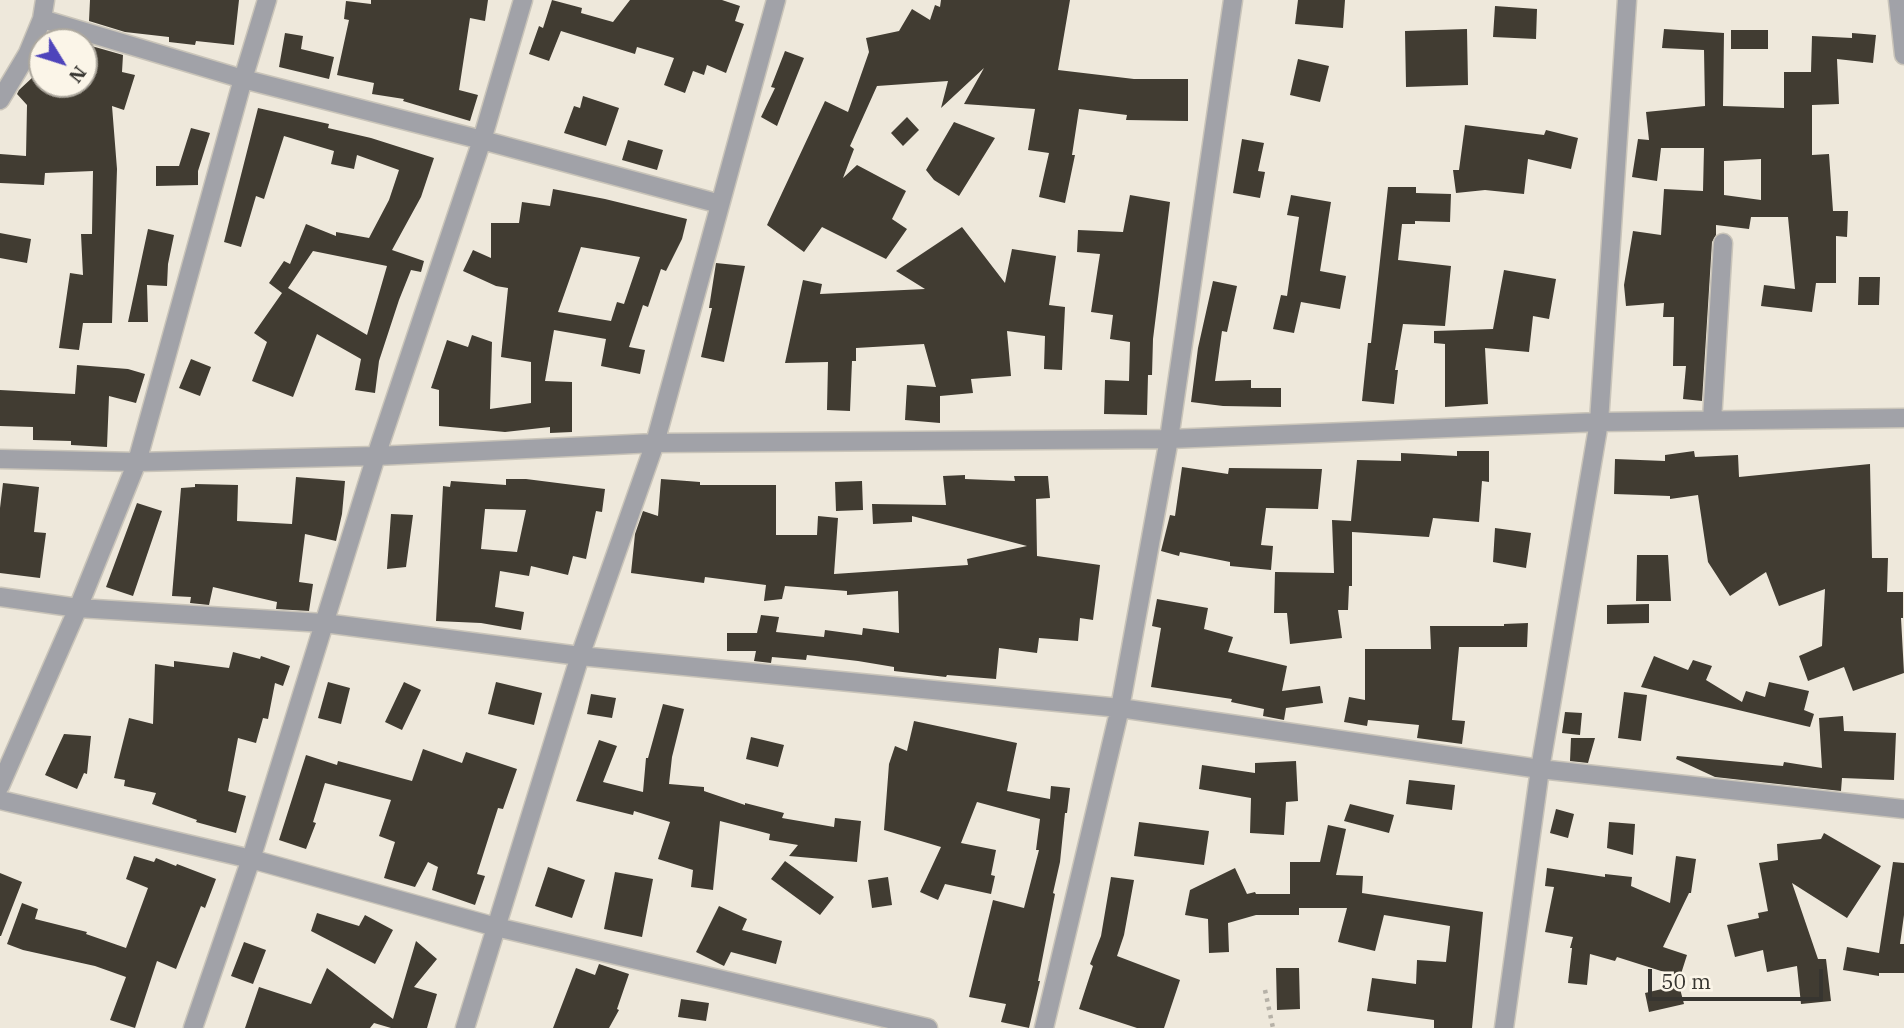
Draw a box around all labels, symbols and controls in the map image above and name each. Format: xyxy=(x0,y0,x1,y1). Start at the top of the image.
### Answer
north arrow xyxy=(28,28,98,98)
text: N xyxy=(64,61,92,88)
scale bar xyxy=(1652,954,1827,998)
text: 50 m xyxy=(1661,967,1711,995)

